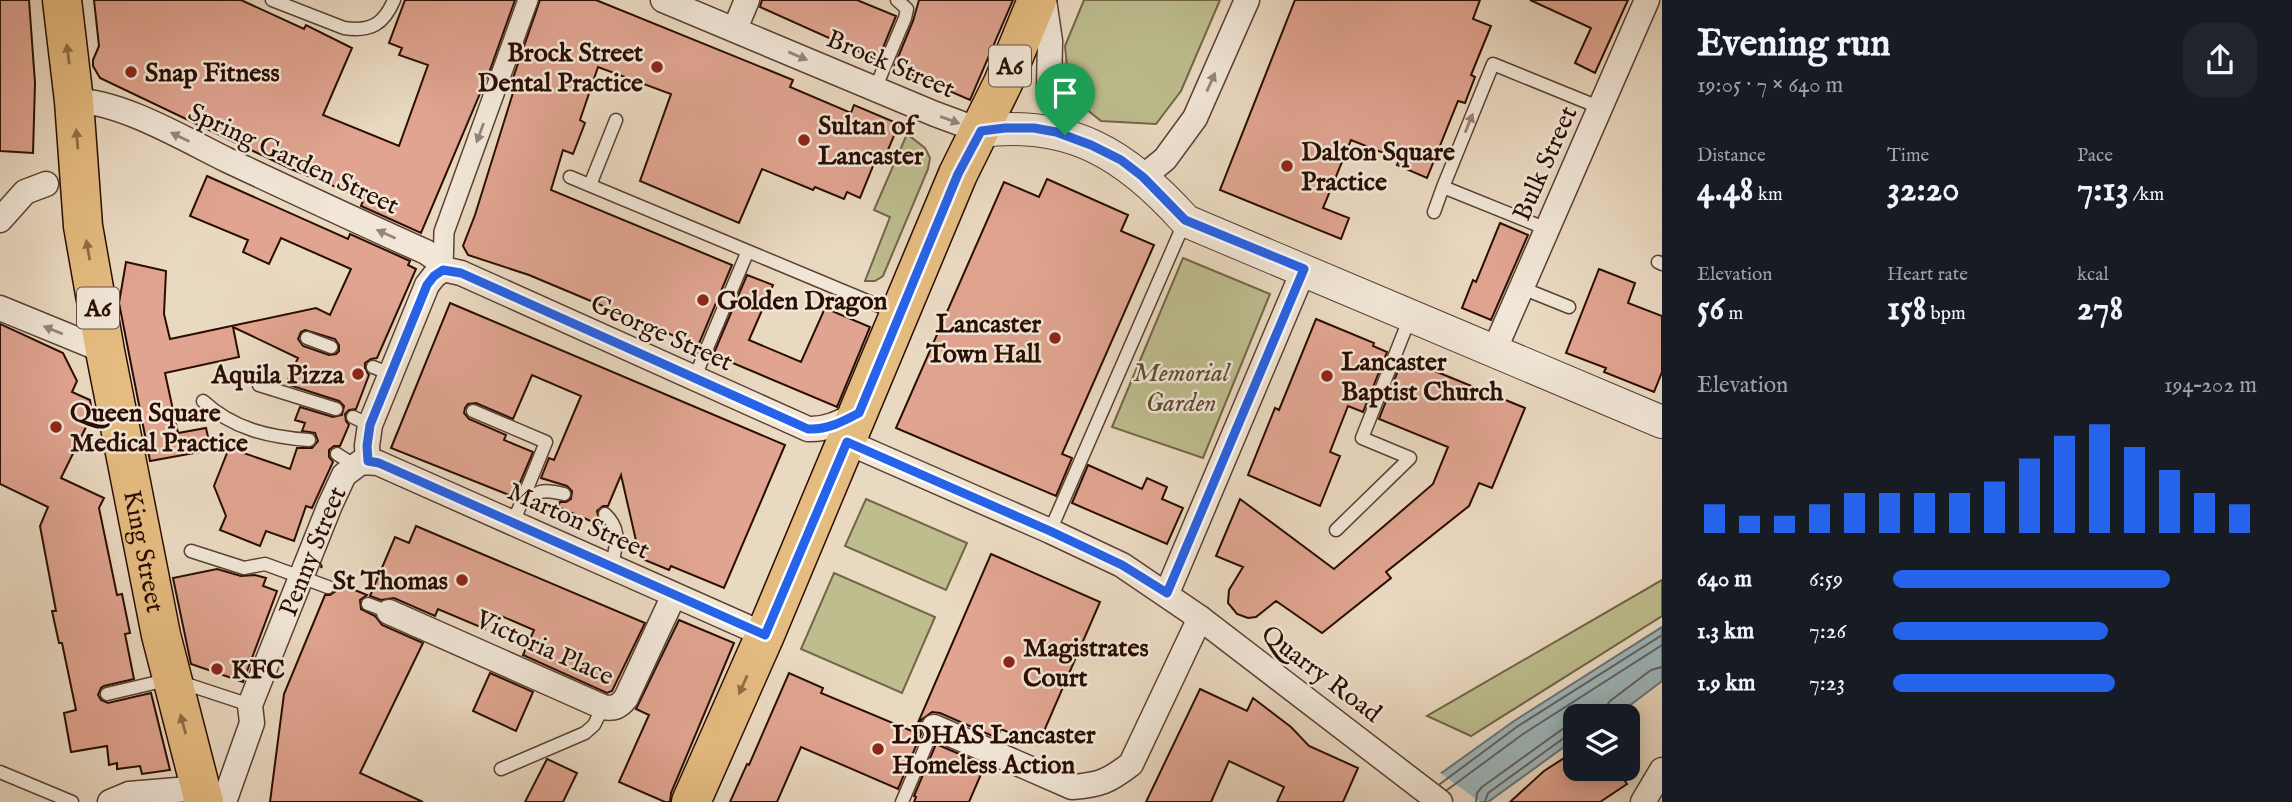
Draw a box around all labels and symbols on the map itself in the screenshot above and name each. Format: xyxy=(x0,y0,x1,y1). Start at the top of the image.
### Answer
street label: Brock Street xyxy=(821,23,960,106)
place label: Brock Street Dental Practice xyxy=(478,37,643,100)
one-way arrow xyxy=(63,42,74,64)
road number: A6 xyxy=(989,46,1031,86)
one-way arrow xyxy=(788,50,808,62)
place label: Snap Fitness xyxy=(145,57,280,90)
marker: Brock Street Dental Practice xyxy=(649,59,665,75)
pin xyxy=(1035,63,1095,135)
marker: Snap Fitness xyxy=(123,64,139,80)
one-way arrow xyxy=(1205,72,1217,92)
street label: Spring Garden Street xyxy=(183,96,404,223)
street label: Bulk Street xyxy=(1505,101,1585,226)
place label: Sultan of Lancaster xyxy=(818,110,924,173)
one-way arrow xyxy=(1464,112,1475,133)
one-way arrow xyxy=(940,115,961,126)
one-way arrow xyxy=(474,123,485,144)
one-way arrow xyxy=(71,128,82,150)
one-way arrow xyxy=(170,131,190,143)
marker: Sultan of Lancaster xyxy=(796,132,812,148)
place label: Dalton Square Practice xyxy=(1301,136,1455,199)
marker: Dalton Square Practice xyxy=(1279,158,1295,174)
one-way arrow xyxy=(376,228,396,240)
one-way arrow xyxy=(82,239,93,261)
place label: Golden Dragon xyxy=(717,285,888,318)
street label: George Street xyxy=(585,287,738,379)
road number: A6 xyxy=(77,288,119,328)
marker: Golden Dragon xyxy=(695,292,711,308)
place label: Lancaster Town Hall xyxy=(925,308,1042,371)
one-way arrow xyxy=(42,324,63,335)
marker: Lancaster Town Hall xyxy=(1047,330,1063,346)
place label: Lancaster Baptist Church xyxy=(1341,346,1505,409)
park label: Memorial Garden xyxy=(1133,357,1231,420)
place label: Aquila Pizza xyxy=(211,359,345,392)
marker: Aquila Pizza xyxy=(350,366,366,382)
marker: Lancaster Baptist Church xyxy=(1319,368,1335,384)
place label: Queen Square Medical Practice xyxy=(70,397,248,460)
marker: Queen Square Medical Practice xyxy=(48,419,64,435)
street label: Marton Street xyxy=(502,475,655,567)
street label: Penny Street xyxy=(272,481,355,621)
street label: King Street xyxy=(115,487,171,616)
place label: St Thomas xyxy=(333,565,448,598)
marker: St Thomas xyxy=(454,572,470,588)
street label: Victoria Place xyxy=(469,603,619,694)
street label: Quarry Road xyxy=(1254,618,1388,730)
place label: Magistrates Court xyxy=(1023,632,1149,695)
place label: KFC xyxy=(231,654,285,687)
marker: Magistrates Court xyxy=(1001,654,1017,670)
marker: KFC xyxy=(209,661,225,677)
one-way arrow xyxy=(737,674,748,695)
one-way arrow xyxy=(177,713,188,735)
place label: LDHAS Lancaster Homeless Action xyxy=(892,719,1096,782)
marker: LDHAS Lancaster Homeless Action xyxy=(870,741,886,757)

